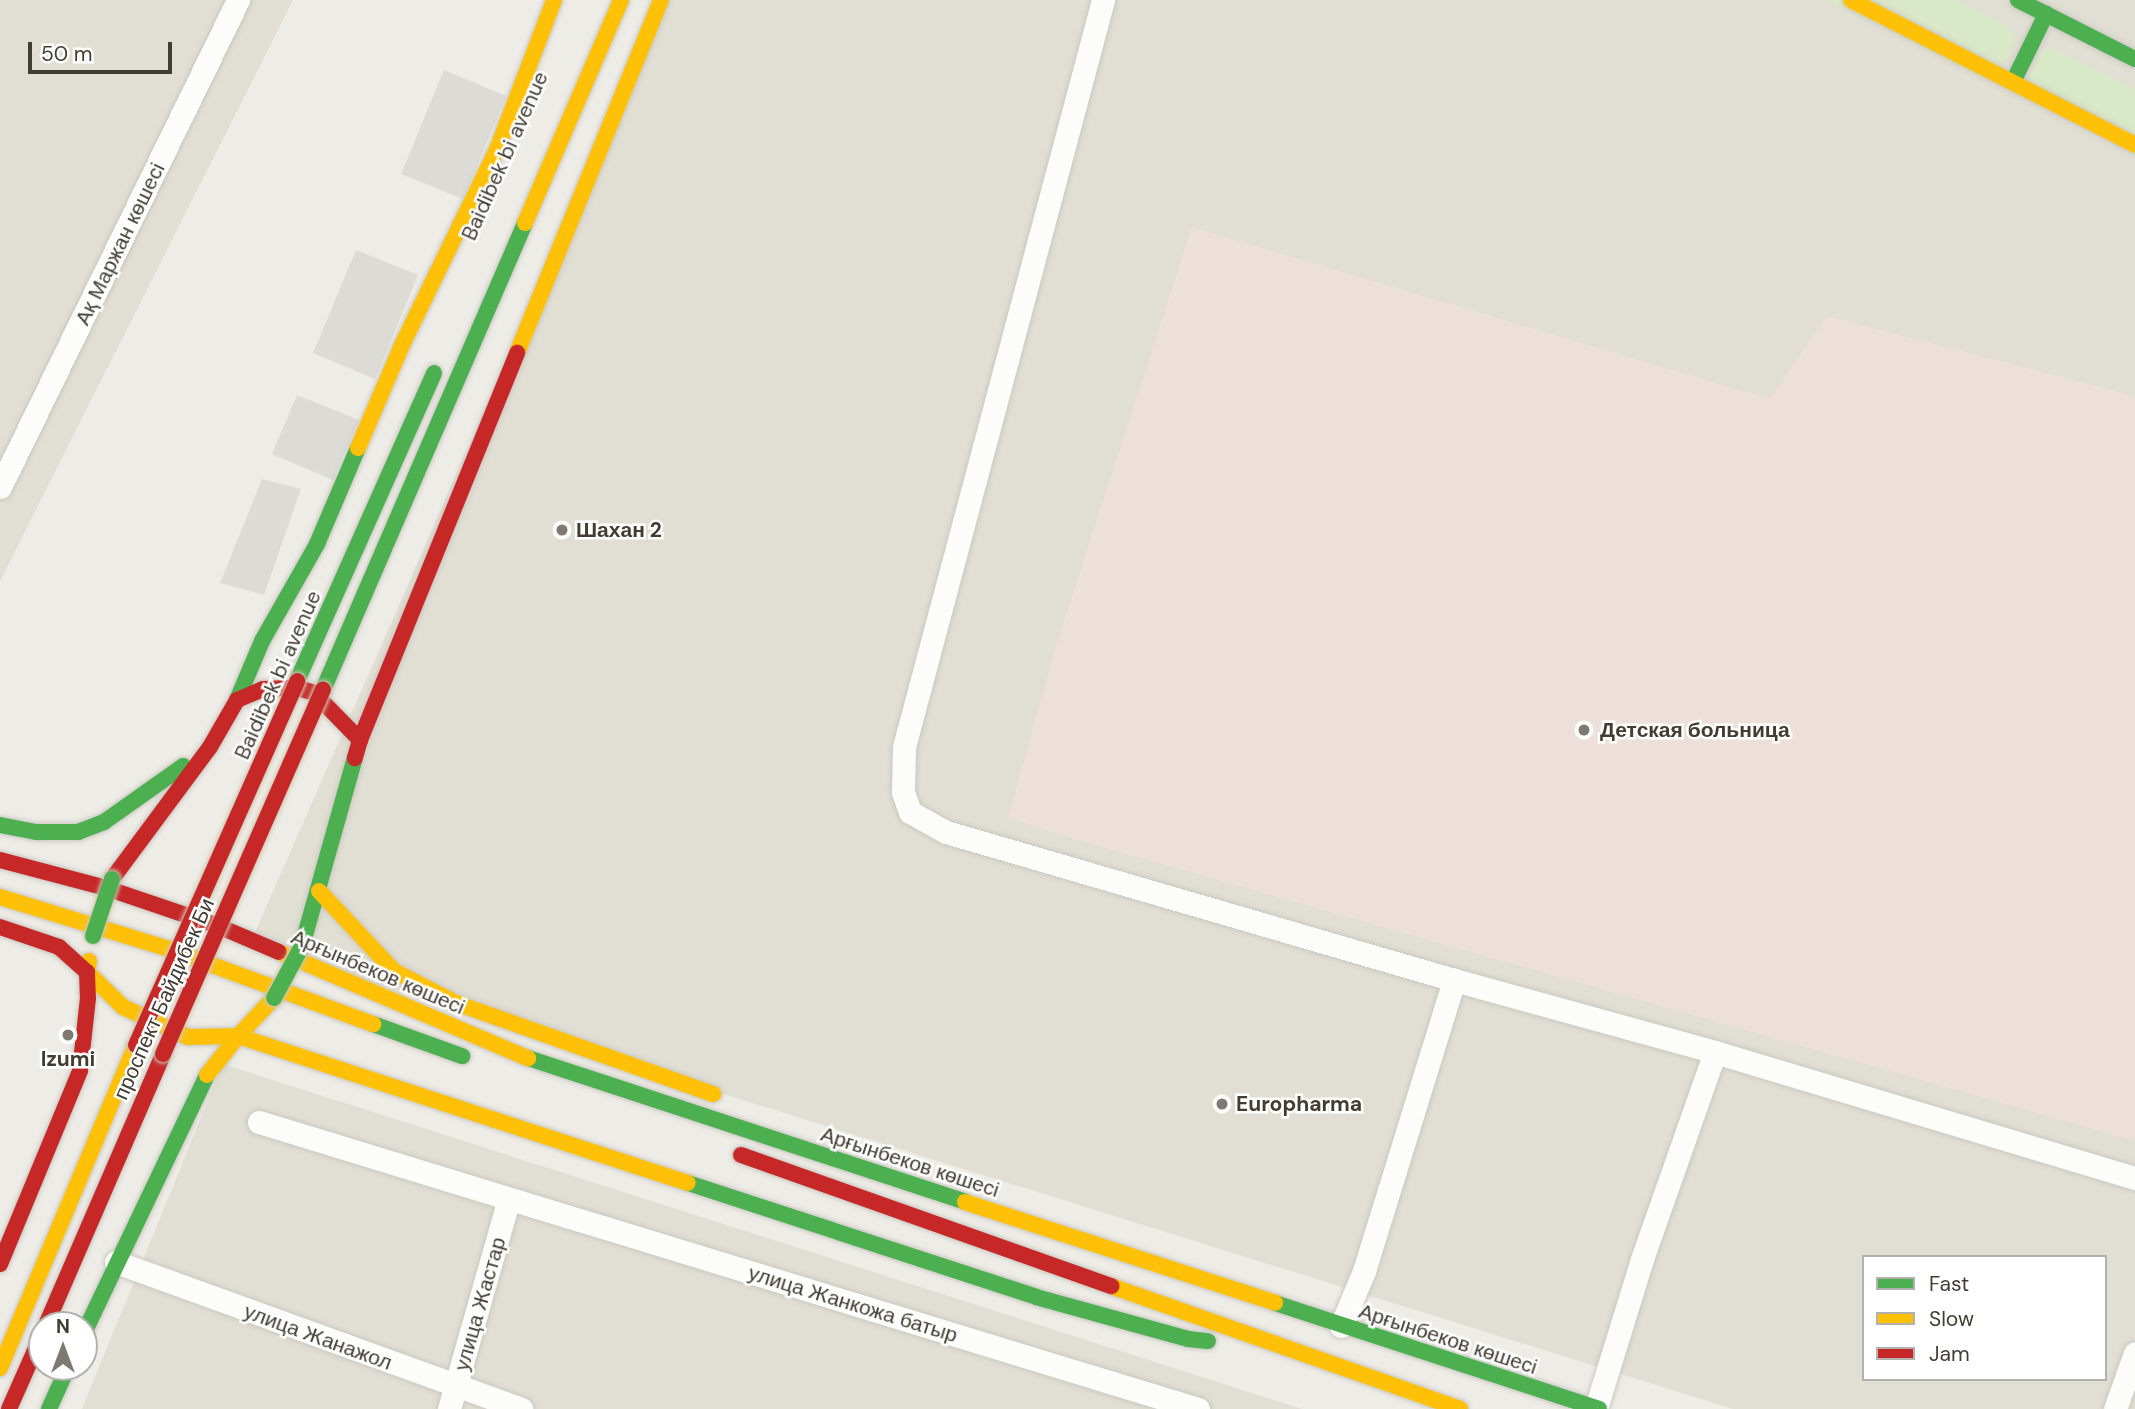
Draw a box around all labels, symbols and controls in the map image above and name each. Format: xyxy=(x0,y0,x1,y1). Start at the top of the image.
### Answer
scale bar xyxy=(32,28,175,72)
text: 50 m xyxy=(41,40,92,68)
street label: Baidibek bi avenue xyxy=(457,68,553,244)
street label: Ақ Маржан көшесі xyxy=(70,159,170,329)
place label: Шахан 2 xyxy=(576,517,662,543)
marker: Шахан 2 xyxy=(554,522,570,538)
street label: Baidibek bi avenue xyxy=(230,587,326,763)
place label: Детская больница xyxy=(1600,717,1790,743)
marker: Детская больница xyxy=(1574,720,1594,740)
street label: проспект Байдибек Би xyxy=(108,894,220,1104)
street label: Арғынбеков көшесі xyxy=(288,924,468,1020)
marker: Izumi xyxy=(60,1027,76,1043)
place label: Izumi xyxy=(41,1046,95,1072)
place label: Europharma xyxy=(1236,1091,1362,1117)
marker: Europharma xyxy=(1214,1096,1230,1112)
street label: Арғынбеков көшесі xyxy=(818,1121,1002,1203)
street label: улица Жастар xyxy=(449,1234,511,1374)
legend xyxy=(1862,1255,2107,1381)
street label: улица Жанкожа батыр xyxy=(745,1260,961,1348)
text: Fast xyxy=(1929,1270,1969,1298)
street label: Арғынбеков көшесі xyxy=(1356,1298,1540,1380)
street label: улица Жанажол xyxy=(241,1299,395,1375)
text: Slow xyxy=(1929,1305,1974,1333)
north arrow xyxy=(28,1311,98,1381)
text: N xyxy=(56,1314,70,1339)
text: Jam xyxy=(1929,1340,1970,1368)

